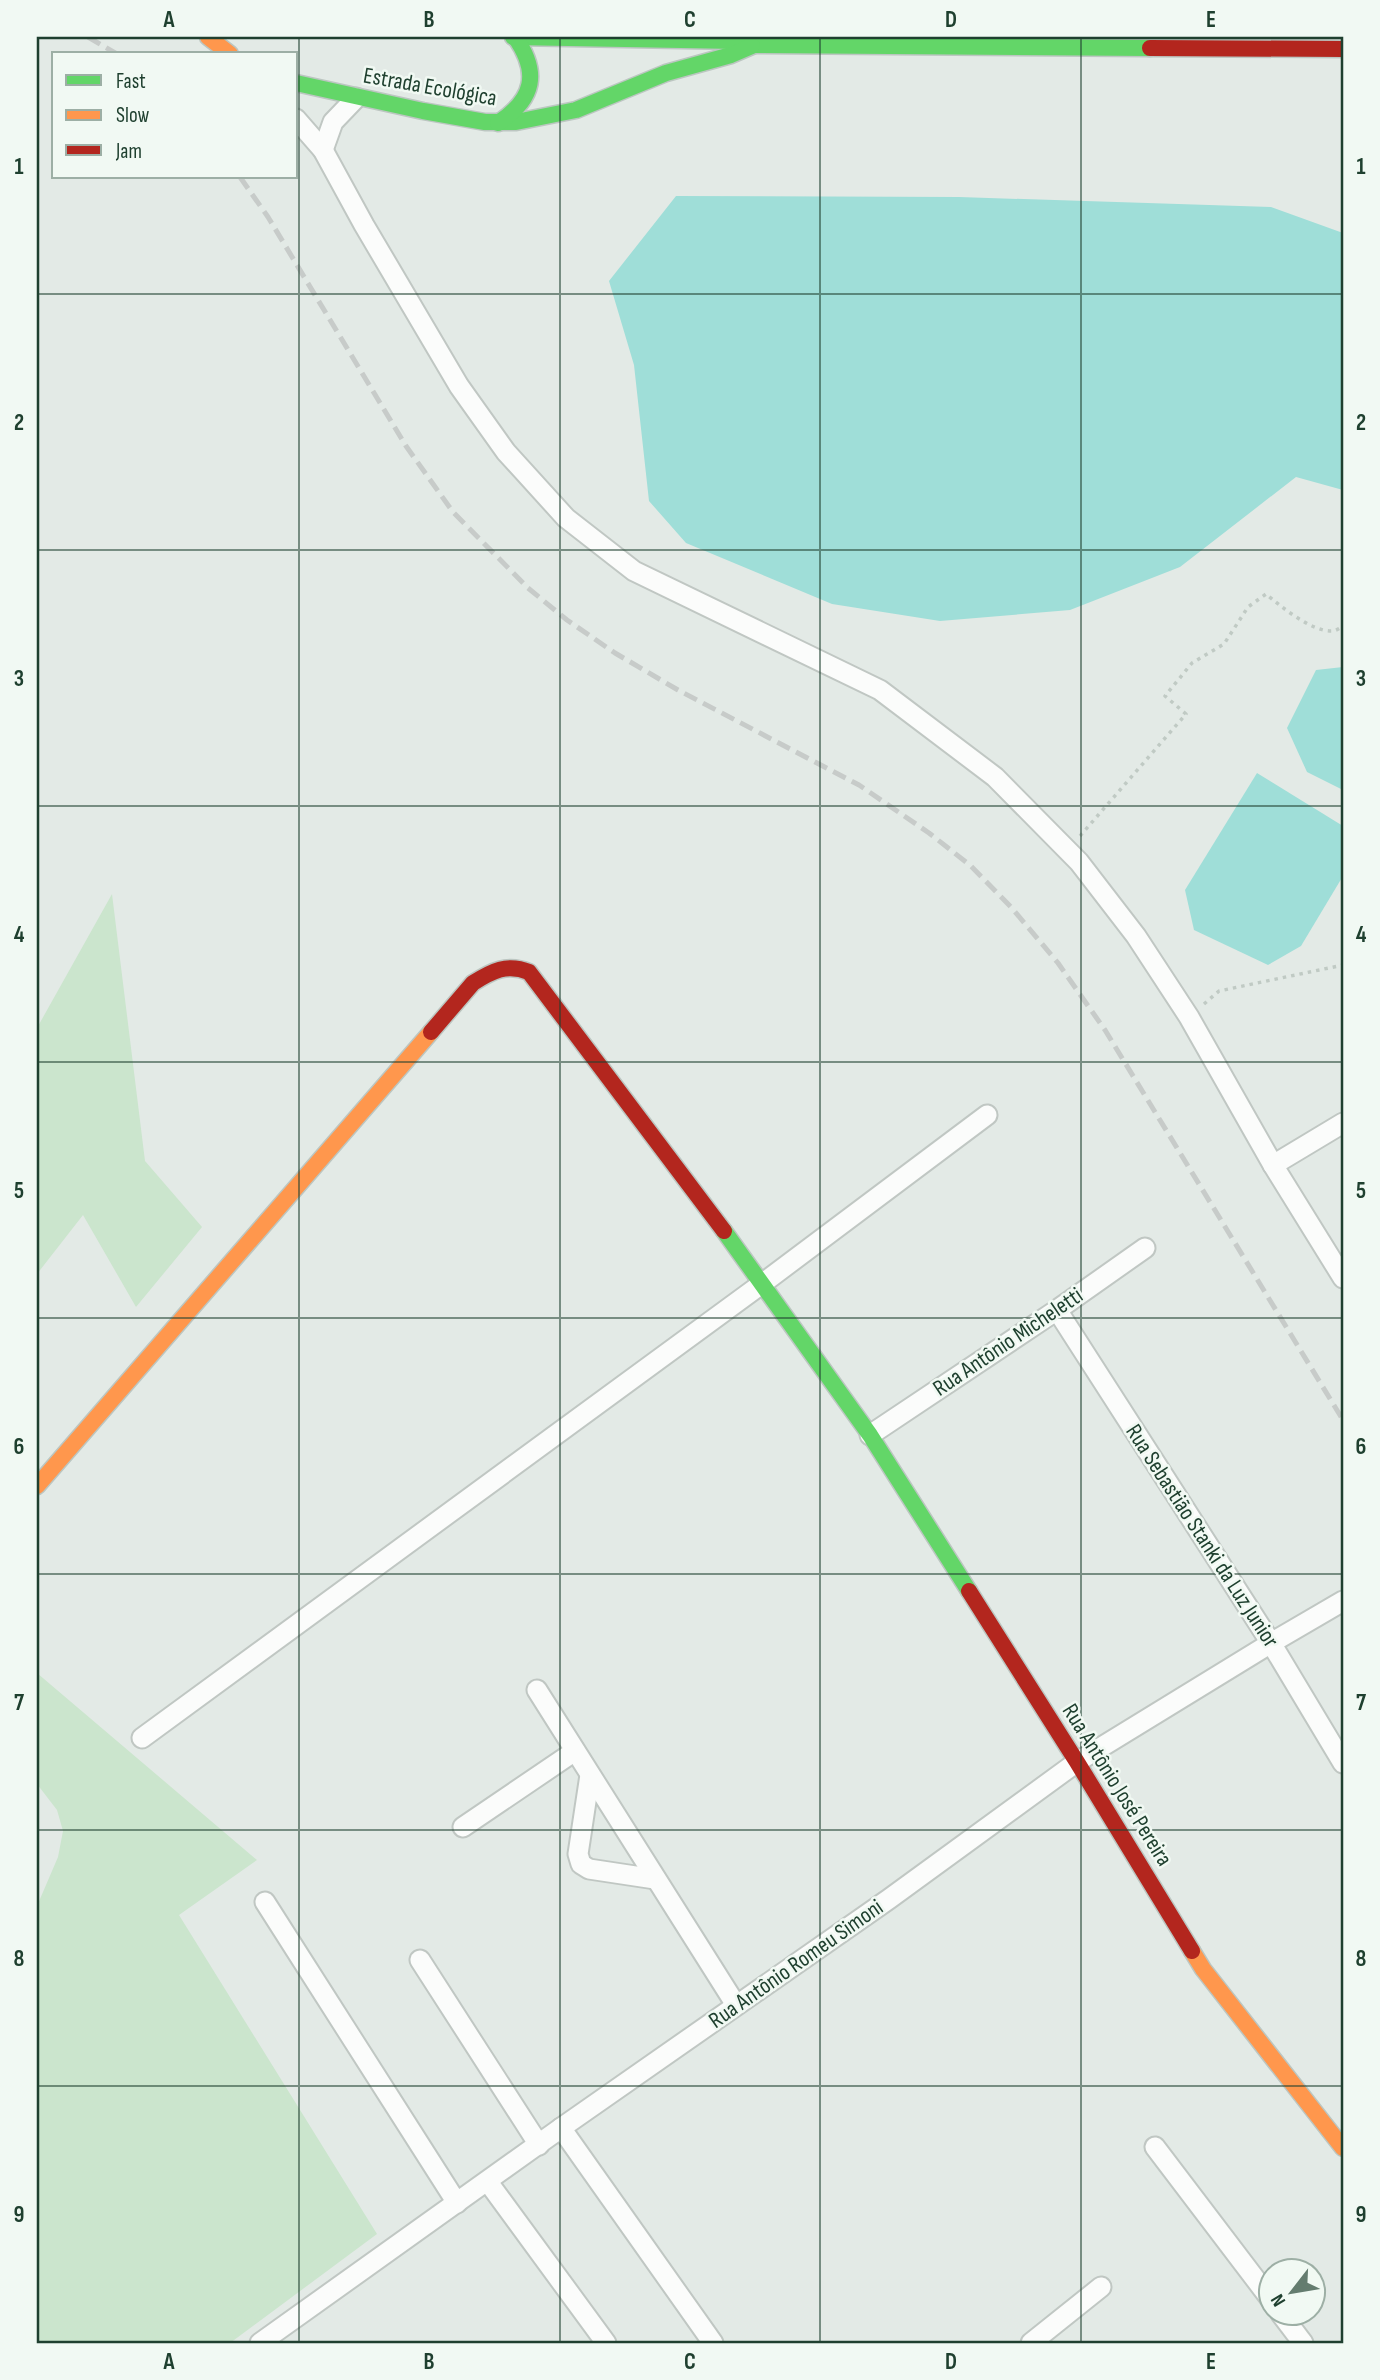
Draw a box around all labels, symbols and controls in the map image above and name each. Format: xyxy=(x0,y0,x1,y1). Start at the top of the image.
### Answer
text: A xyxy=(163,6,176,34)
text: B xyxy=(424,6,435,34)
text: C xyxy=(684,6,696,34)
text: D xyxy=(945,6,957,34)
text: E xyxy=(1206,6,1216,34)
legend xyxy=(52,52,298,178)
street label: Estrada Ecológica xyxy=(361,61,499,113)
text: Fast xyxy=(116,69,146,94)
text: Slow xyxy=(116,103,150,128)
text: Jam xyxy=(115,139,142,164)
text: 1 xyxy=(14,153,24,181)
text: 1 xyxy=(1356,153,1366,181)
text: 2 xyxy=(14,409,24,437)
text: 2 xyxy=(1356,409,1366,437)
text: 3 xyxy=(14,665,24,693)
text: 3 xyxy=(1356,665,1366,693)
text: 4 xyxy=(14,921,25,949)
text: 4 xyxy=(1356,921,1367,949)
text: 5 xyxy=(14,1177,24,1205)
text: 5 xyxy=(1356,1177,1366,1205)
street label: Rua Antônio Micheletti xyxy=(928,1282,1088,1402)
street label: Rua Sebastião Stanki da Luz Junior xyxy=(1119,1419,1285,1653)
text: 6 xyxy=(14,1433,24,1461)
text: 6 xyxy=(1356,1433,1366,1461)
text: 7 xyxy=(14,1689,24,1717)
text: 7 xyxy=(1356,1689,1366,1717)
street label: Rua Antônio José Pereira xyxy=(1056,1699,1178,1871)
street label: Rua Antônio Romeu Simoni xyxy=(703,1893,889,2035)
text: 8 xyxy=(14,1945,25,1973)
text: 8 xyxy=(1356,1945,1367,1973)
text: 9 xyxy=(14,2201,24,2229)
text: 9 xyxy=(1356,2201,1366,2229)
north arrow xyxy=(1258,2258,1328,2328)
text: N xyxy=(1266,2290,1291,2310)
text: A xyxy=(163,2348,176,2376)
text: B xyxy=(424,2348,435,2376)
text: C xyxy=(684,2348,696,2376)
text: D xyxy=(945,2348,957,2376)
text: E xyxy=(1206,2348,1216,2376)

